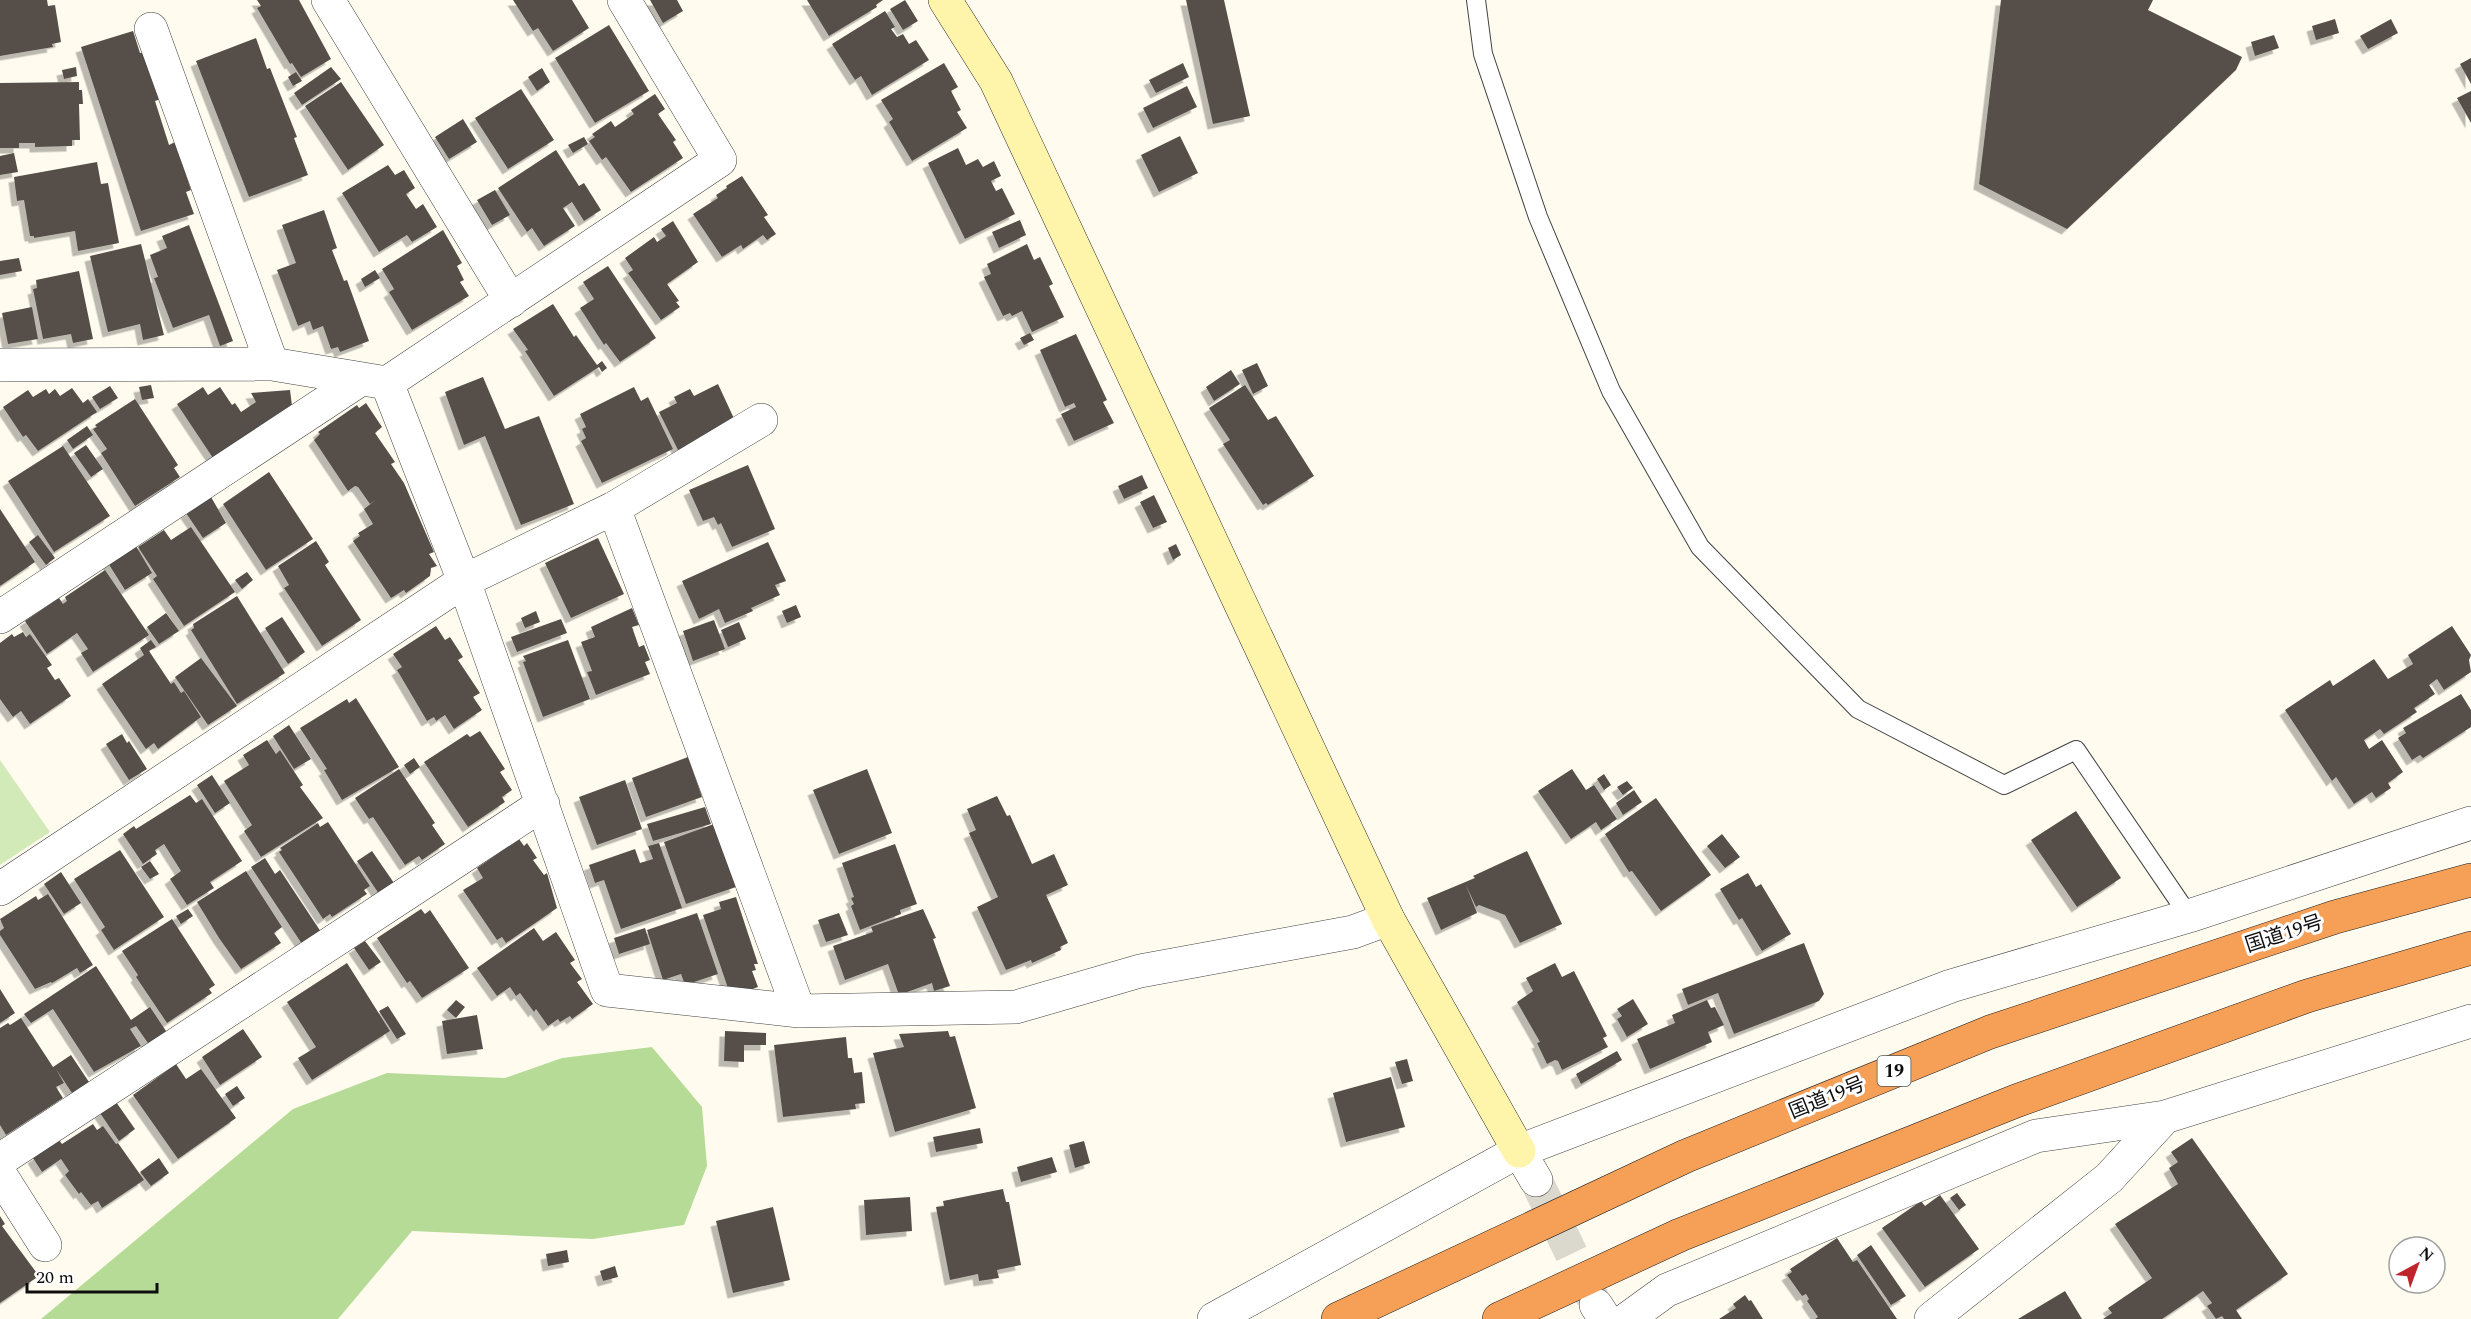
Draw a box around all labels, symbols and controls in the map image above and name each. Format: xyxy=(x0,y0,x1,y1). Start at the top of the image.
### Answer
street label: 国道19号 xyxy=(2241,907,2327,961)
road number: 19 xyxy=(1878,1056,1910,1086)
street label: 国道19号 xyxy=(1784,1069,1870,1127)
north arrow xyxy=(2387,1235,2447,1295)
text: N xyxy=(2413,1241,2439,1268)
scale bar xyxy=(27,1256,158,1294)
text: 20 m xyxy=(36,1264,74,1291)

